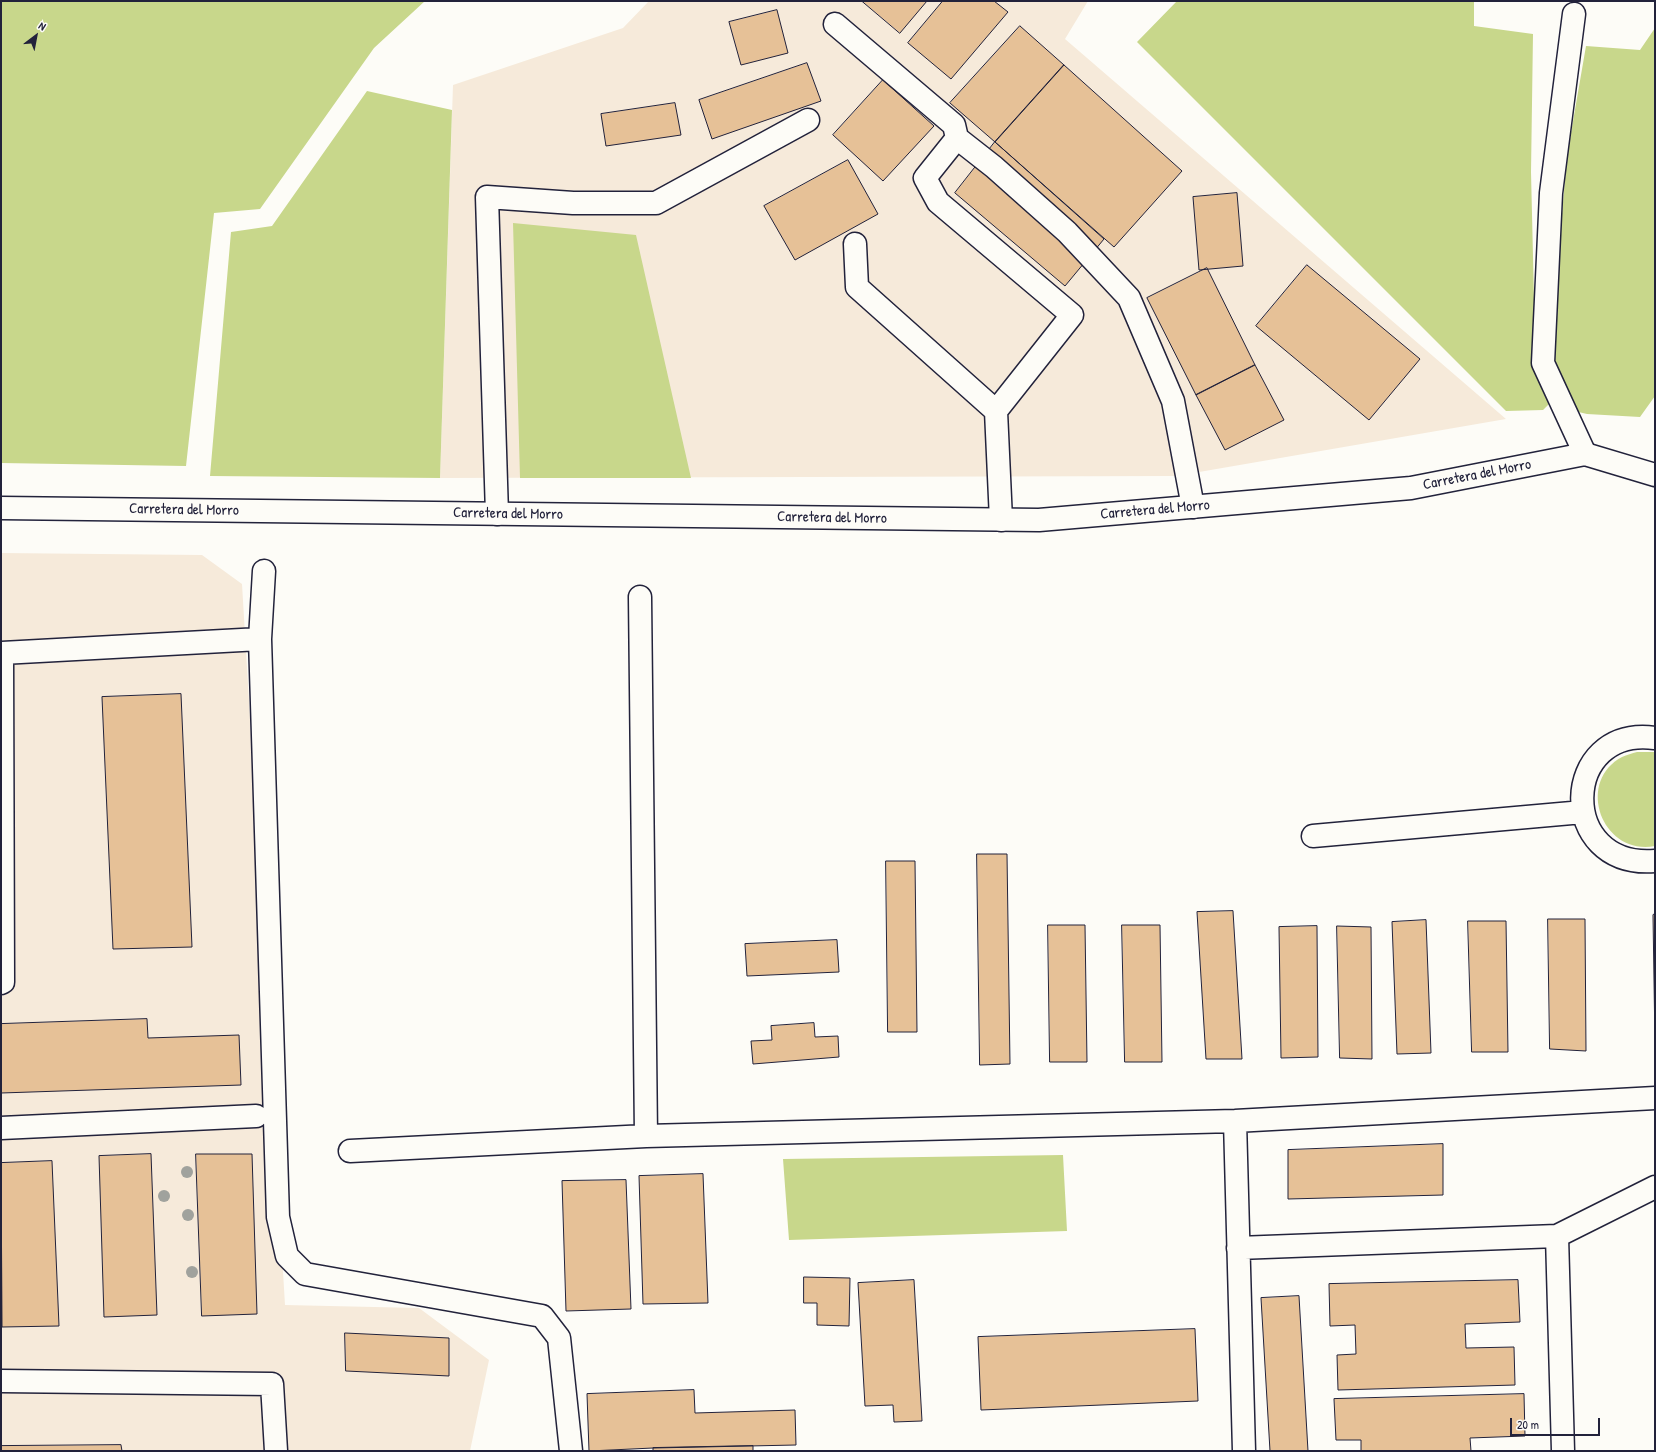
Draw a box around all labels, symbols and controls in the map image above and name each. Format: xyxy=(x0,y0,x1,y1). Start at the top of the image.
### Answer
north arrow xyxy=(16,16,56,56)
text: N xyxy=(36,18,49,33)
street label: Carretera del Morro xyxy=(1421,456,1533,494)
street label: Carretera del Morro xyxy=(1100,496,1210,524)
street label: Carretera del Morro xyxy=(129,500,239,520)
street label: Carretera del Morro xyxy=(453,504,563,524)
street label: Carretera del Morro xyxy=(777,508,887,528)
scale bar xyxy=(1512,1410,1602,1436)
text: 20 m xyxy=(1517,1416,1539,1433)

